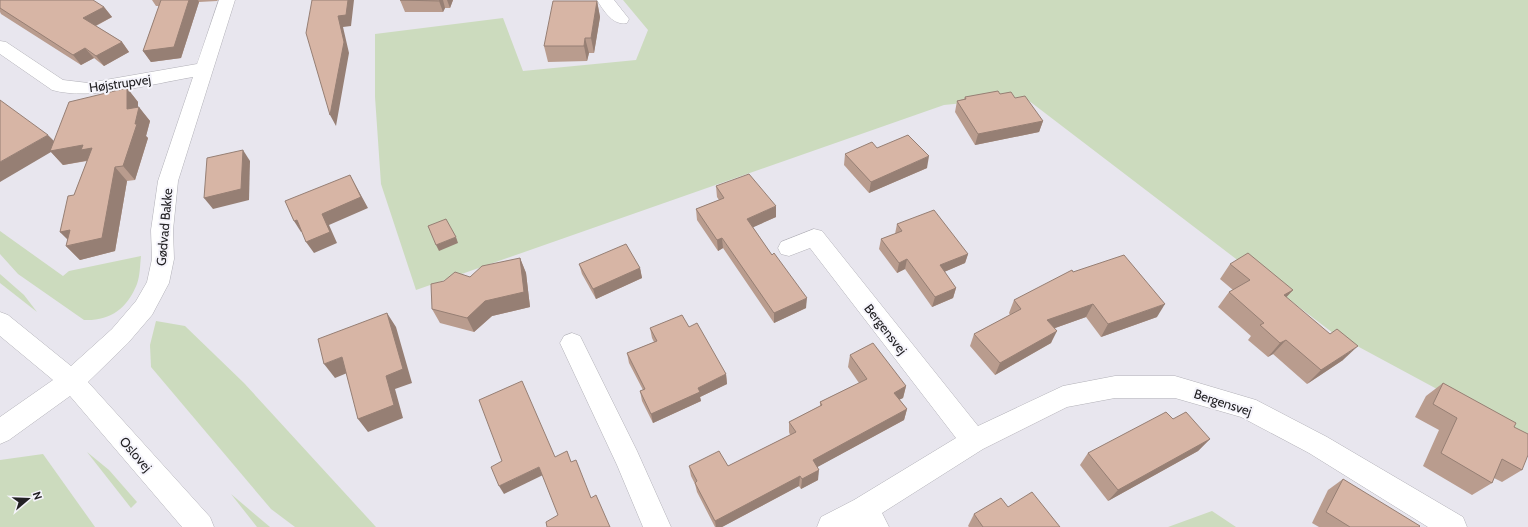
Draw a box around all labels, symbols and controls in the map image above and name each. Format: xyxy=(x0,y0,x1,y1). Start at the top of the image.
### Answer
street label: Højstrupvej xyxy=(88,71,152,96)
street label: Gødvad Bakke xyxy=(153,187,175,266)
street label: Bergensvej xyxy=(860,300,911,358)
street label: Bergensvej xyxy=(1192,385,1254,420)
street label: Oslovej xyxy=(116,433,156,475)
north arrow xyxy=(8,479,48,519)
text: N xyxy=(30,490,45,502)

